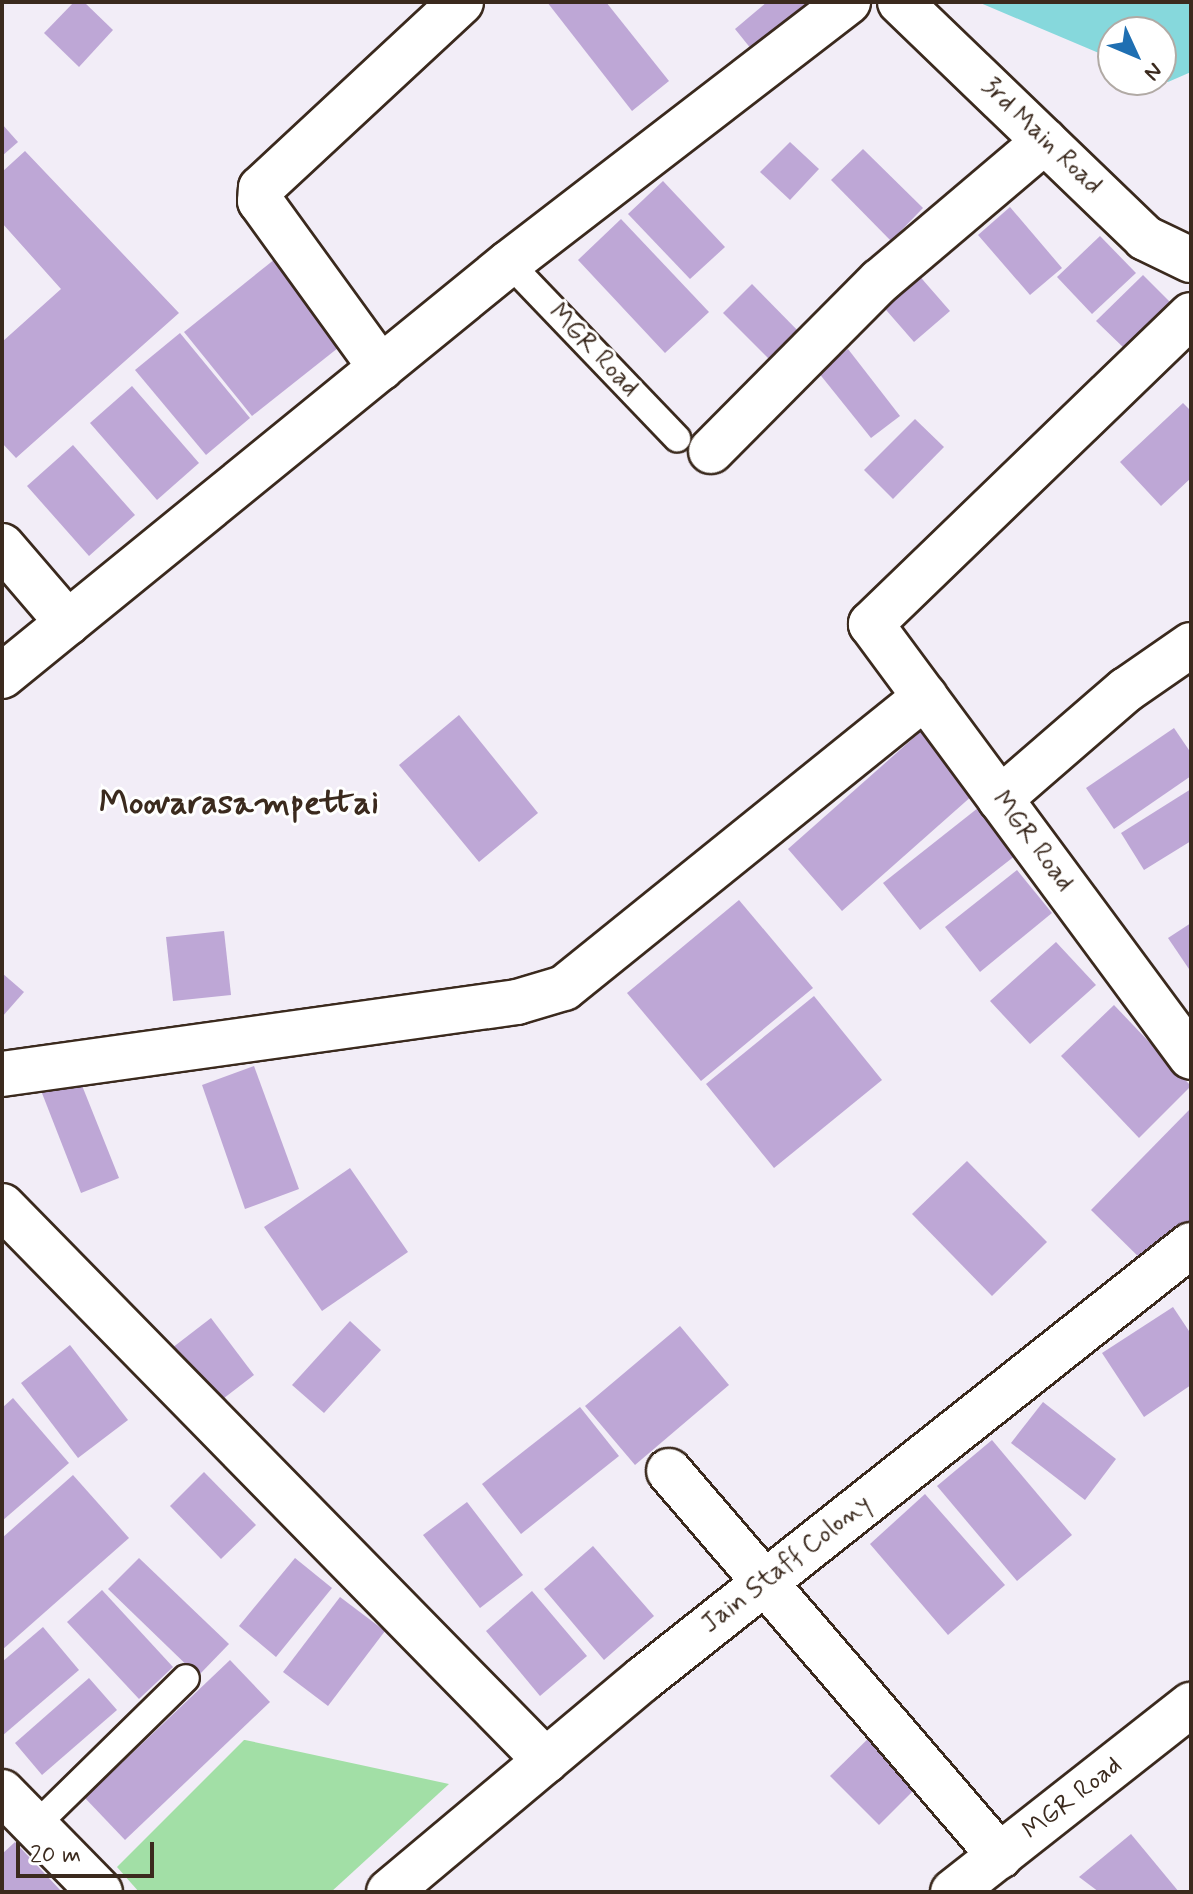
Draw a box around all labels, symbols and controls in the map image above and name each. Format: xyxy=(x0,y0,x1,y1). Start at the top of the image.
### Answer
north arrow xyxy=(1097,16,1177,96)
text: N xyxy=(1138,56,1168,86)
street label: 3rd Main Road xyxy=(973,71,1109,203)
street label: MGR Road xyxy=(541,298,645,404)
district label: Moovarasampettai xyxy=(99,784,379,824)
street label: MGR Road xyxy=(984,786,1080,898)
street label: Jain Staff Colony xyxy=(698,1491,876,1639)
street label: MGR Road xyxy=(1017,1751,1129,1847)
scale bar xyxy=(20,1826,158,1876)
text: 20 m xyxy=(30,1840,81,1871)

